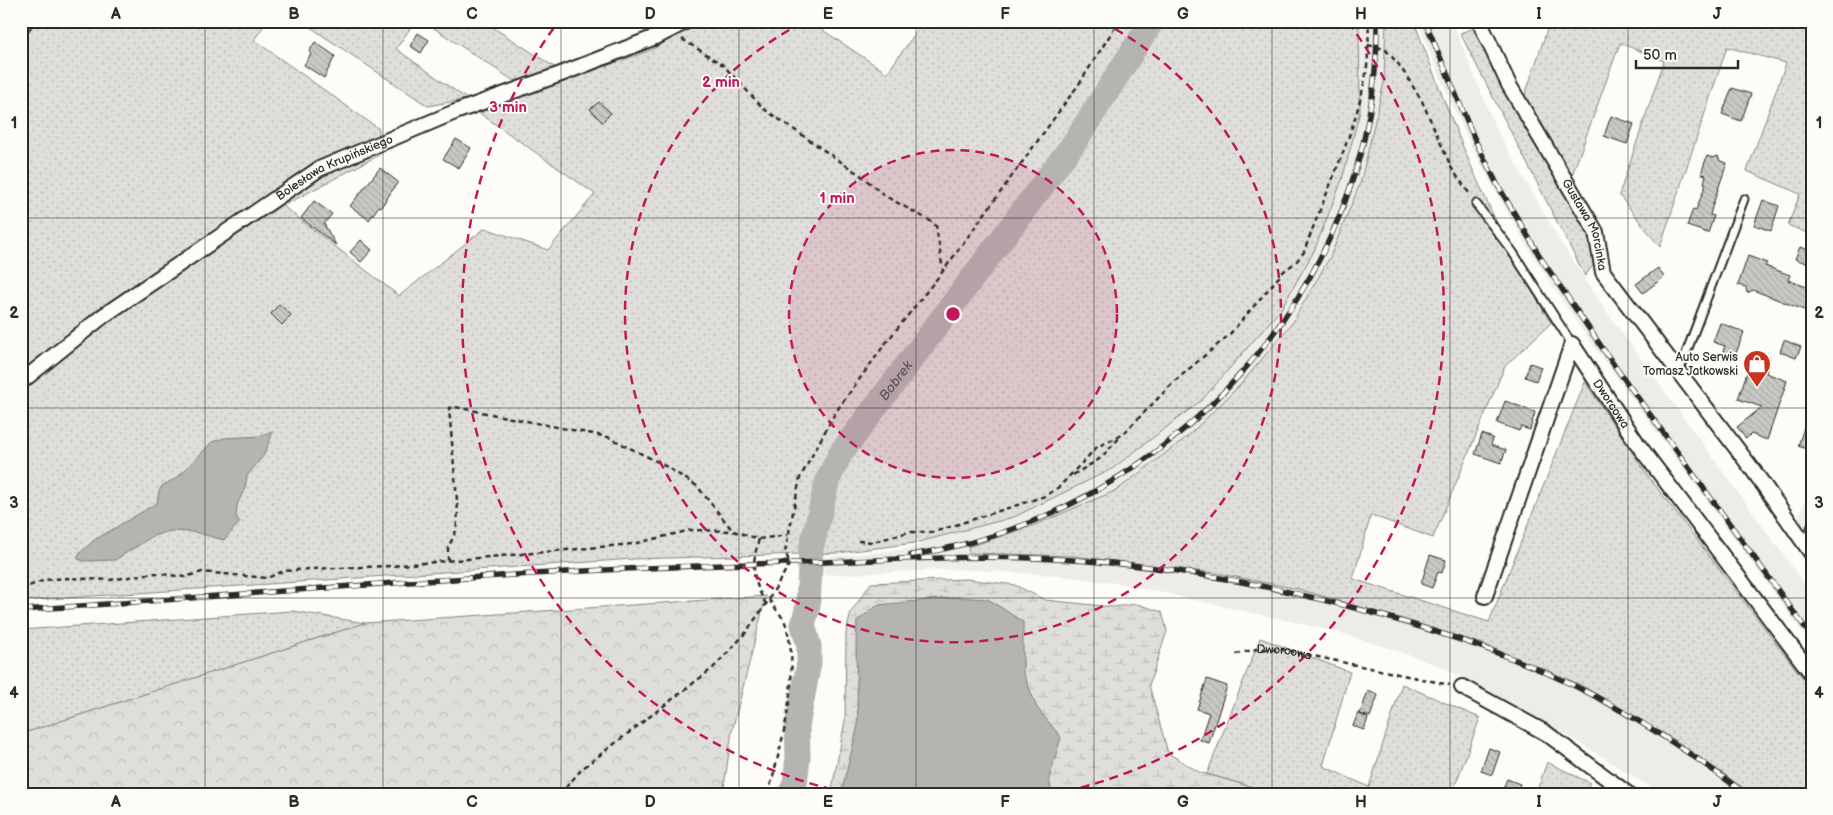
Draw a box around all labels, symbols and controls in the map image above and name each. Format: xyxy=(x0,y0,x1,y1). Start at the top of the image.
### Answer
text: A xyxy=(110,5,121,24)
text: B xyxy=(288,5,300,24)
text: C xyxy=(466,5,478,24)
text: D xyxy=(644,5,656,24)
text: E xyxy=(823,5,833,24)
text: F xyxy=(1000,5,1010,24)
text: G xyxy=(1177,5,1189,24)
text: H xyxy=(1355,5,1367,24)
text: I xyxy=(1536,5,1542,24)
text: J xyxy=(1713,5,1722,24)
scale bar xyxy=(1636,38,1738,70)
text: 50 m xyxy=(1643,46,1677,65)
text: 2 min xyxy=(702,73,740,92)
text: 3 min xyxy=(489,98,527,117)
text: 1 xyxy=(11,114,17,133)
text: 1 xyxy=(1816,114,1822,133)
street label: Bolesława Krupińskiego xyxy=(273,132,395,204)
street label: Gustawa Morcinka xyxy=(1558,176,1610,272)
text: 1 min xyxy=(819,189,855,208)
text: 2 xyxy=(9,304,19,323)
text: 2 xyxy=(1814,304,1824,323)
centre of rings xyxy=(944,305,962,323)
shop icon: Auto Serwis Tomasz Jatkowski xyxy=(1742,349,1772,388)
place label: Auto Serwis Tomasz Jatkowski xyxy=(1643,350,1738,379)
water label: Bobrek xyxy=(875,356,917,404)
street label: Dworcowa xyxy=(1589,377,1632,431)
text: 3 xyxy=(9,494,19,513)
text: 3 xyxy=(1814,494,1824,513)
street label: Dworcowa xyxy=(1256,642,1313,664)
text: 4 xyxy=(9,684,19,703)
text: 4 xyxy=(1814,684,1824,703)
text: A xyxy=(110,793,121,812)
text: B xyxy=(288,793,300,812)
text: C xyxy=(466,793,478,812)
text: D xyxy=(644,793,656,812)
text: E xyxy=(823,793,833,812)
text: F xyxy=(1000,793,1010,812)
text: G xyxy=(1177,793,1189,812)
text: H xyxy=(1355,793,1367,812)
text: I xyxy=(1536,793,1542,812)
text: J xyxy=(1713,793,1722,812)

